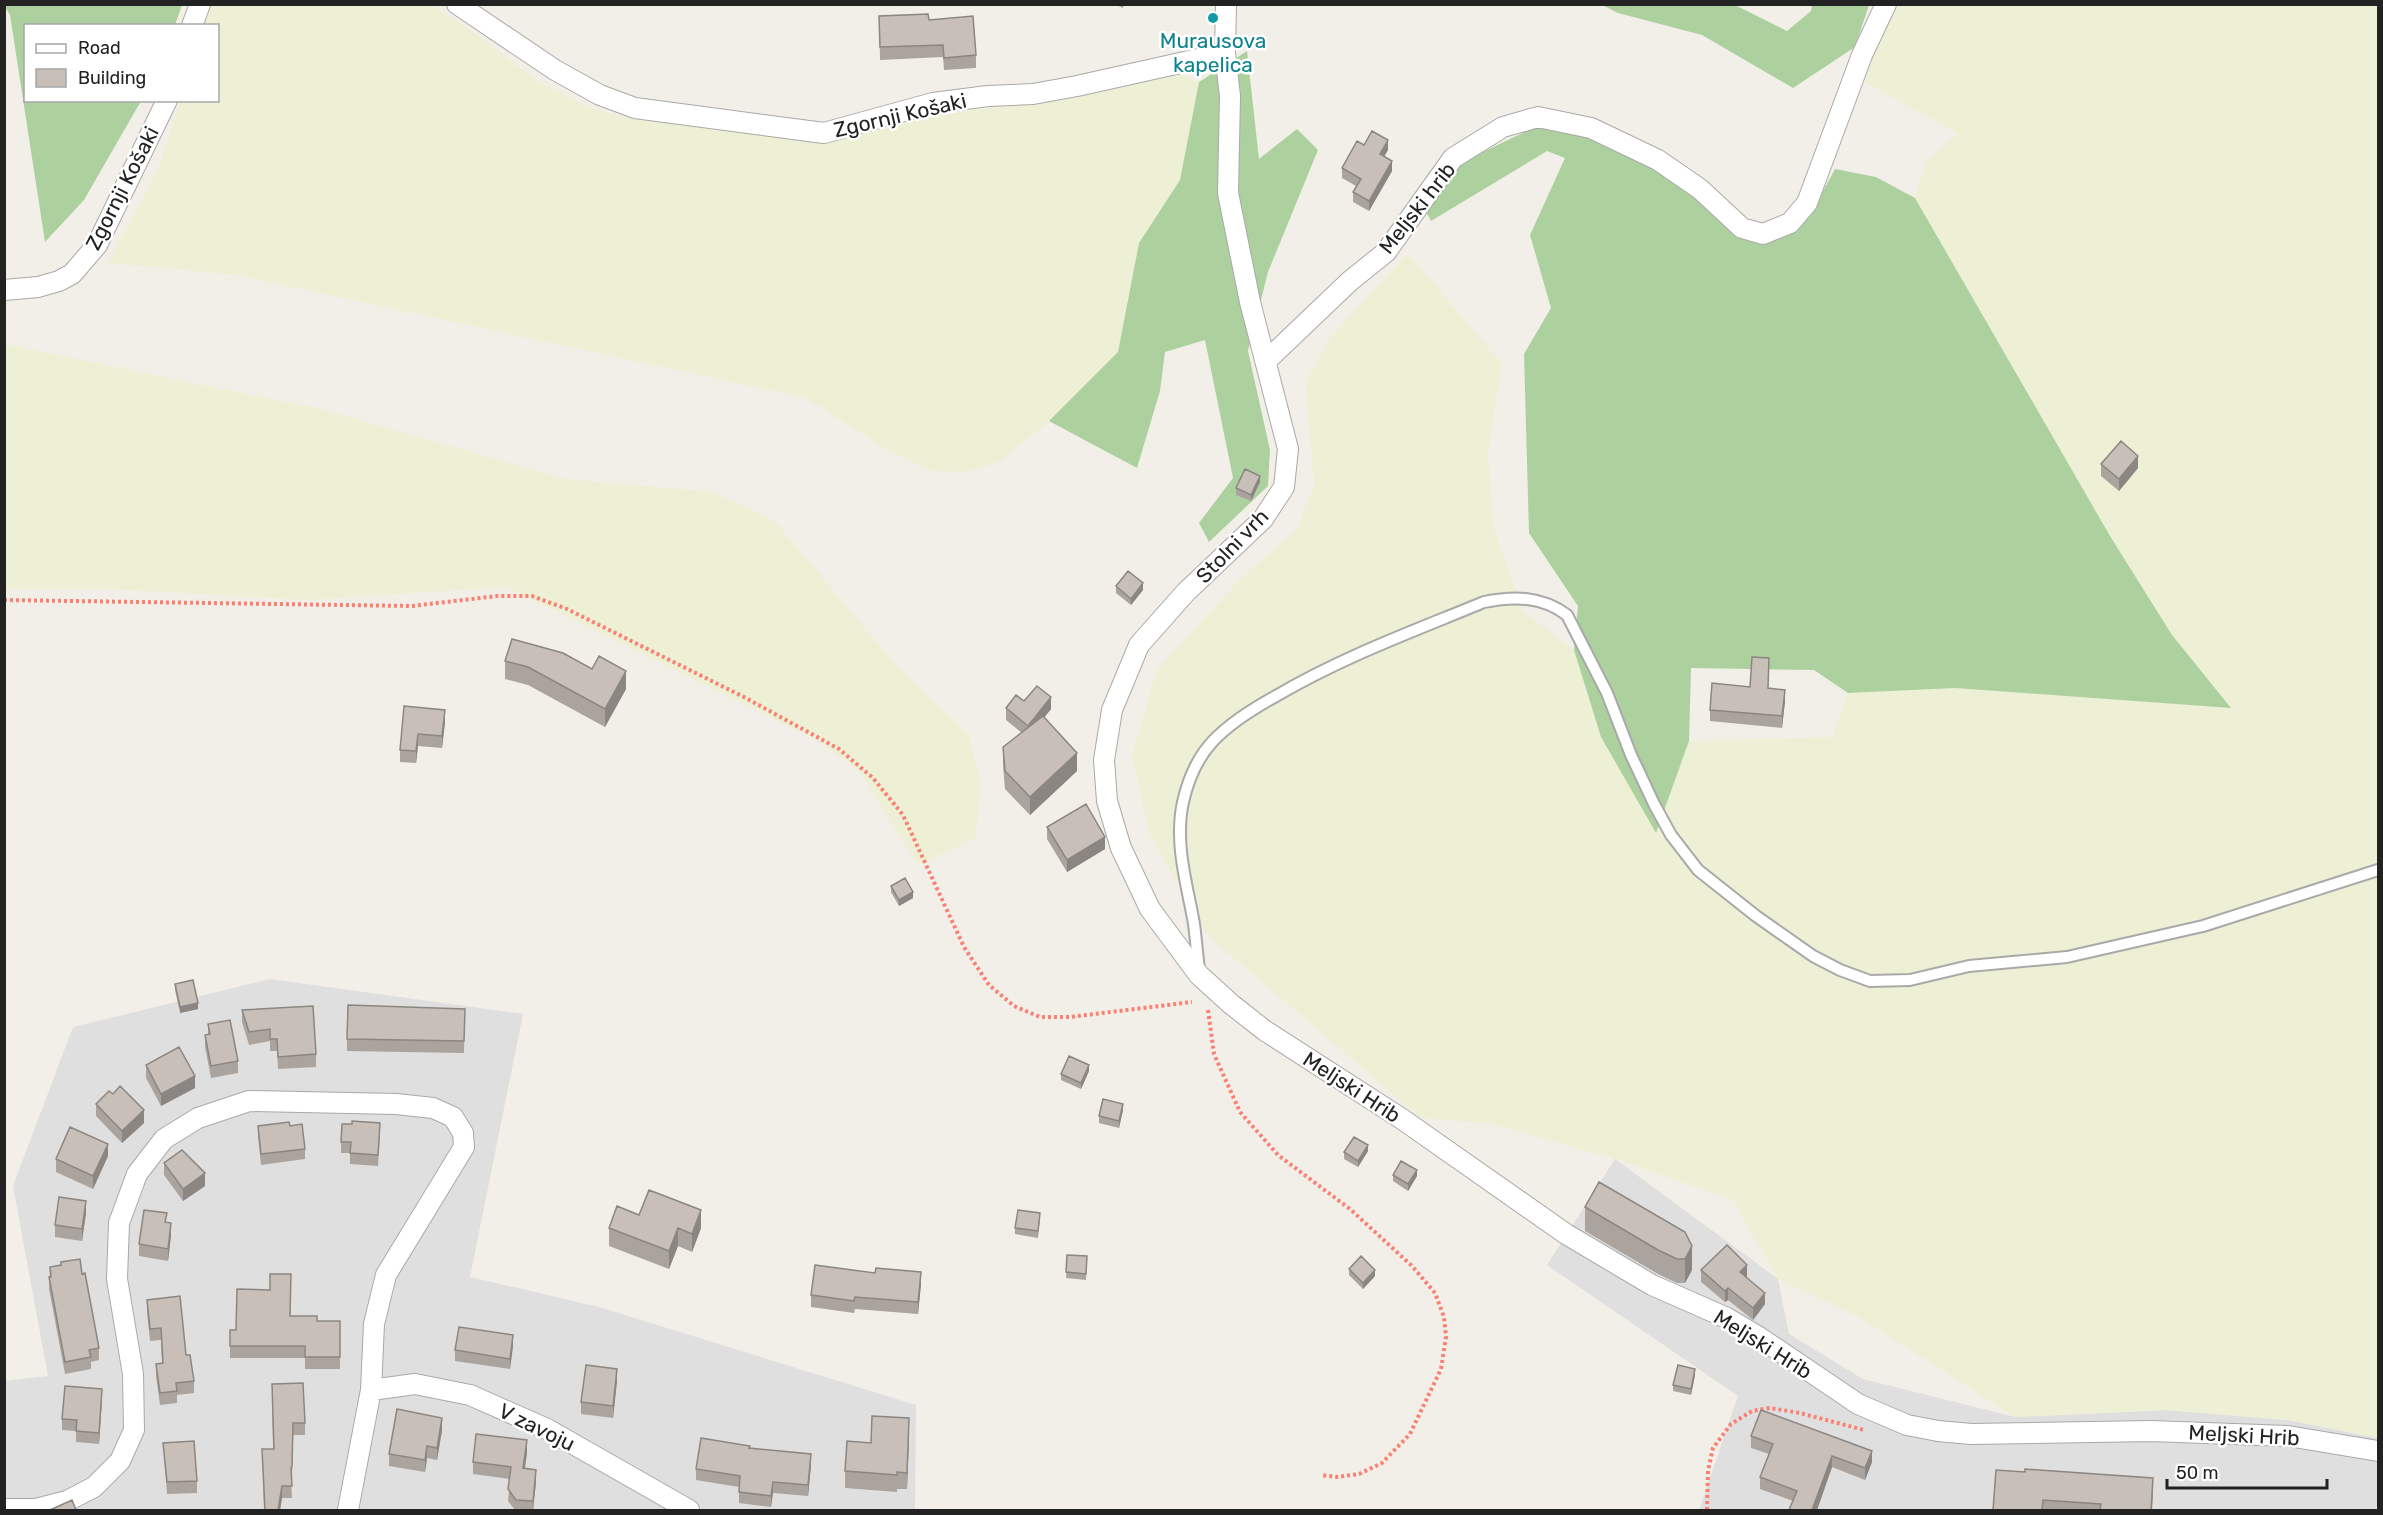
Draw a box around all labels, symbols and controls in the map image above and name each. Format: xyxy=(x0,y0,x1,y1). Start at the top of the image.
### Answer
marker: Murausova kapelica xyxy=(1206,11,1220,25)
legend xyxy=(24,24,219,102)
place label: Murausova kapelica xyxy=(1160,28,1266,77)
text: Road xyxy=(78,37,121,59)
text: Building xyxy=(78,67,146,89)
street label: Zgornji Košaki xyxy=(831,88,969,142)
street label: Zgornji Košaki xyxy=(80,122,164,254)
street label: Meljski hrib xyxy=(1374,157,1460,259)
street label: Stolni vrh xyxy=(1191,504,1273,588)
street label: Meljski Hrib xyxy=(1299,1046,1405,1128)
street label: Meljski Hrib xyxy=(1709,1304,1817,1384)
street label: V zavoju xyxy=(495,1398,579,1456)
street label: Meljski Hrib xyxy=(2188,1420,2300,1450)
scale bar xyxy=(2167,1452,2328,1490)
text: 50 m xyxy=(2176,1462,2219,1484)

